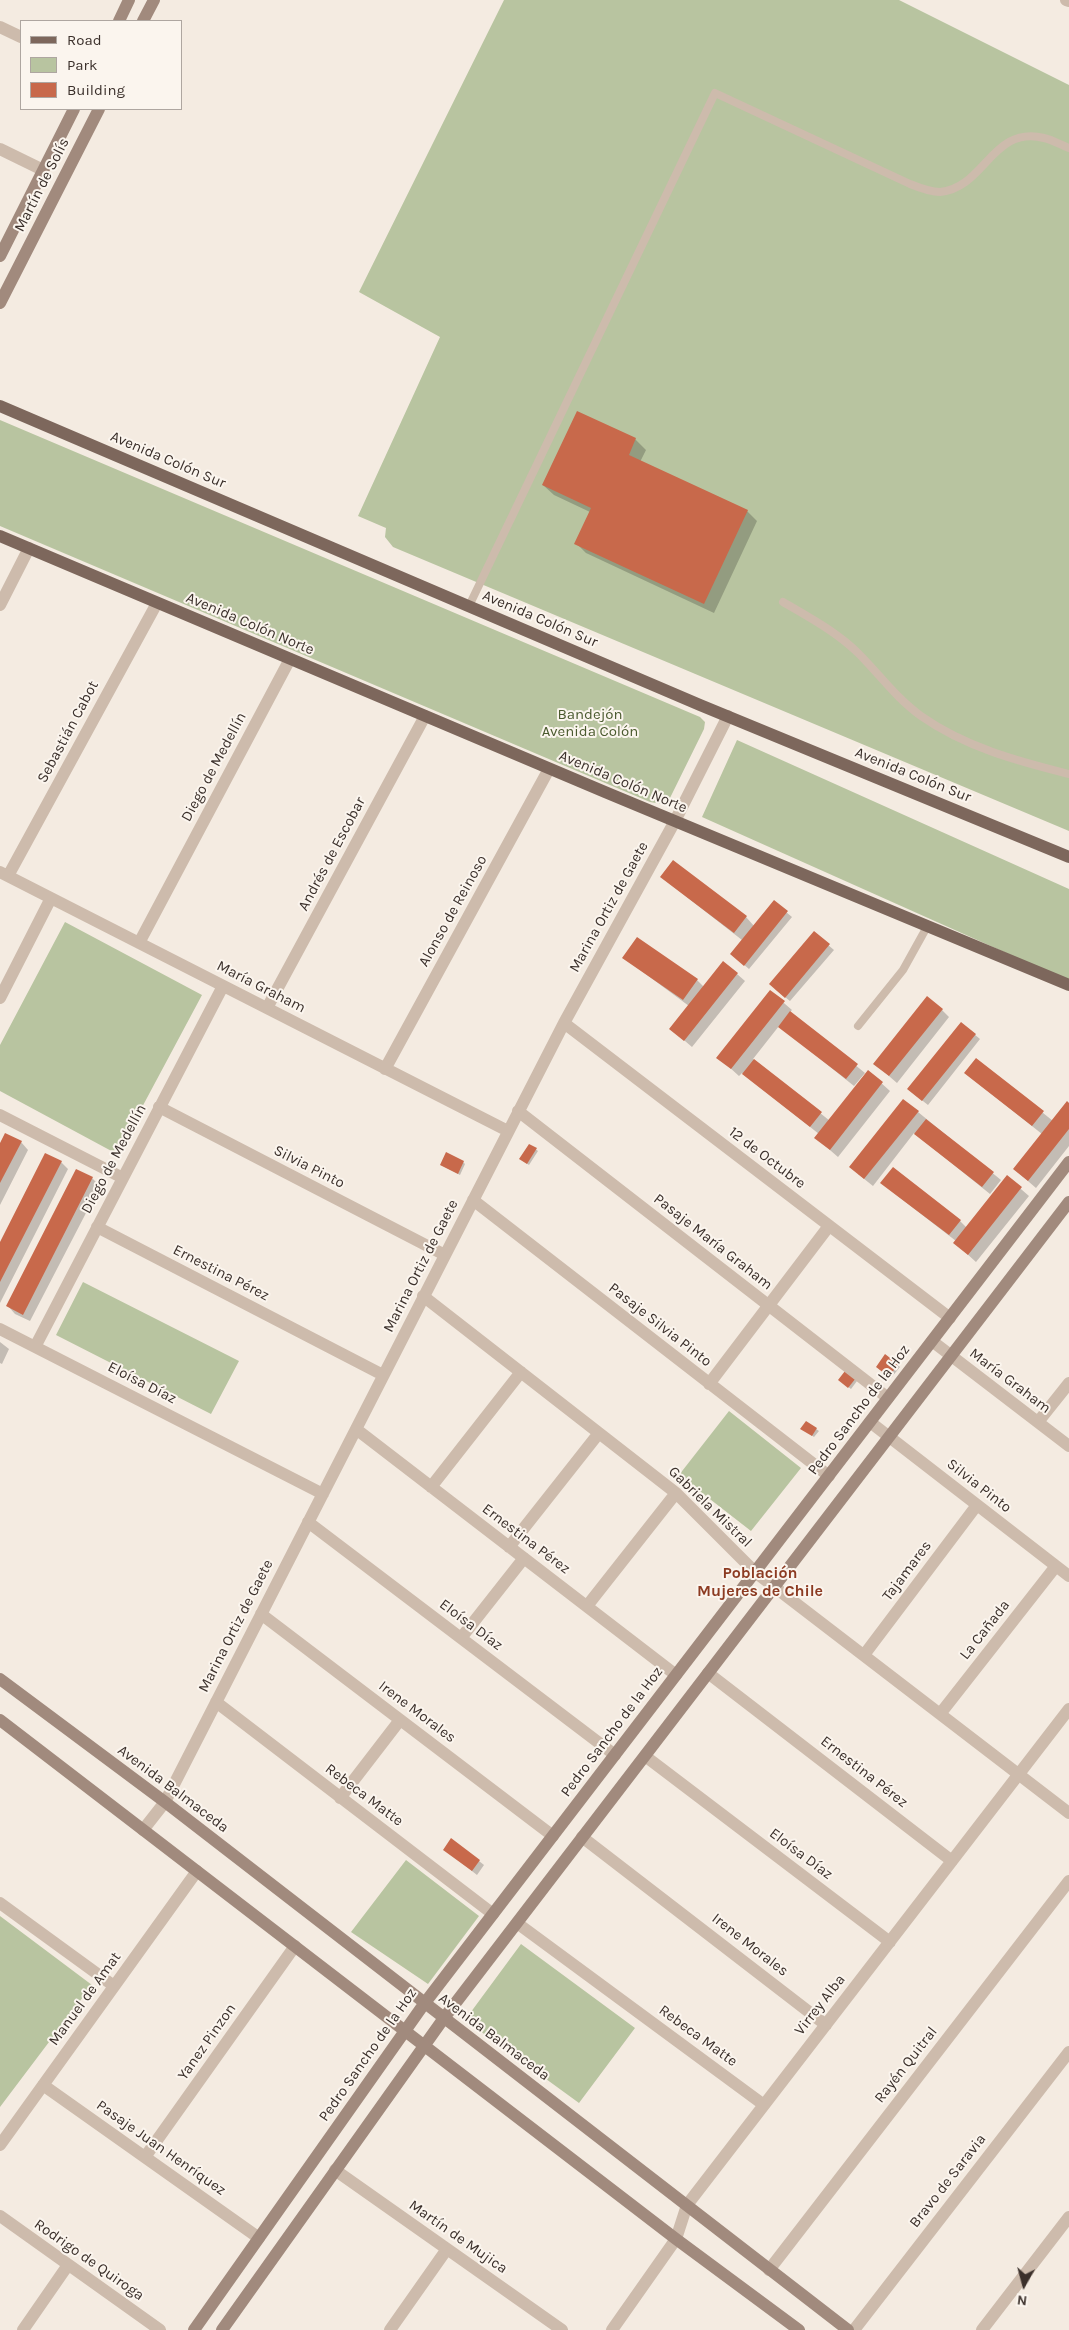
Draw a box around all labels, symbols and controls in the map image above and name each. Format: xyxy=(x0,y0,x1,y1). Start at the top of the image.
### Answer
legend xyxy=(20,20,182,110)
text: Road xyxy=(67,31,102,49)
text: Park xyxy=(67,56,97,74)
text: Building xyxy=(67,81,125,99)
street label: Martín de Solís xyxy=(11,135,73,235)
street label: Avenida Colón Sur xyxy=(108,428,228,492)
street label: Avenida Colón Sur xyxy=(480,587,600,651)
street label: Avenida Colón Norte xyxy=(183,589,317,659)
street label: Sebastián Cabot xyxy=(34,678,102,786)
park label: Bandejón Avenida Colón xyxy=(542,706,638,741)
street label: Diego de Medellín xyxy=(178,709,250,825)
street label: Avenida Colón Sur xyxy=(852,743,974,807)
street label: Avenida Colón Norte xyxy=(556,747,690,817)
street label: Andrés de Escobar xyxy=(294,794,370,914)
street label: Marina Ortiz de Gaete xyxy=(566,838,652,976)
street label: Alonso de Reinoso xyxy=(415,852,491,970)
street label: María Graham xyxy=(214,957,308,1017)
street label: Diego de Medellín xyxy=(78,1101,150,1217)
street label: 12 de Octubre xyxy=(725,1123,809,1193)
street label: Silvia Pinto xyxy=(271,1141,347,1193)
street label: Pasaje María Graham xyxy=(650,1190,776,1294)
street label: Marina Ortiz de Gaete xyxy=(380,1197,462,1335)
street label: Ernestina Pérez xyxy=(170,1241,272,1305)
street label: Pasaje Silvia Pinto xyxy=(605,1279,715,1371)
street label: Pedro Sancho de la Hoz xyxy=(804,1341,914,1479)
street label: María Graham xyxy=(966,1345,1054,1417)
street label: Eloísa Díaz xyxy=(105,1358,179,1408)
street label: Silvia Pinto xyxy=(943,1455,1015,1517)
street label: Gabriela Mistral xyxy=(665,1463,755,1551)
street label: Ernestina Pérez xyxy=(478,1500,574,1578)
street label: Tajamares xyxy=(879,1537,935,1605)
street label: Marina Ortiz de Gaete xyxy=(195,1557,277,1695)
district label: Población Mujeres de Chile xyxy=(697,1563,823,1601)
street label: Eloísa Díaz xyxy=(436,1595,506,1655)
street label: La Cañada xyxy=(956,1597,1014,1663)
street label: Pedro Sancho de la Hoz xyxy=(557,1663,667,1801)
street label: Irene Morales xyxy=(375,1677,459,1747)
street label: Ernestina Pérez xyxy=(817,1732,911,1812)
street label: Avenida Balmaceda xyxy=(114,1741,232,1837)
street label: Rebeca Matte xyxy=(321,1760,407,1830)
street label: Eloísa Díaz xyxy=(766,1824,836,1884)
street label: Irene Morales xyxy=(708,1910,792,1980)
street label: Manuel de Amat xyxy=(45,1949,125,2049)
street label: Virrey Alba xyxy=(791,1971,849,2039)
street label: Pedro Sancho de la Hoz xyxy=(315,1985,421,2125)
street label: Avenida Balmaceda xyxy=(435,1989,553,2085)
street label: Yanez Pinzon xyxy=(174,2000,240,2084)
street label: Rebeca Matte xyxy=(655,2001,741,2071)
street label: Rayén Quitral xyxy=(871,2023,941,2107)
street label: Pasaje Juan Henríquez xyxy=(93,2096,229,2200)
street label: Bravo de Saravia xyxy=(906,2131,990,2231)
street label: Martín de Mujica xyxy=(405,2196,511,2278)
street label: Rodrigo de Quiroga xyxy=(31,2215,147,2305)
north arrow xyxy=(999,2260,1049,2310)
text: N xyxy=(1016,2291,1028,2309)

